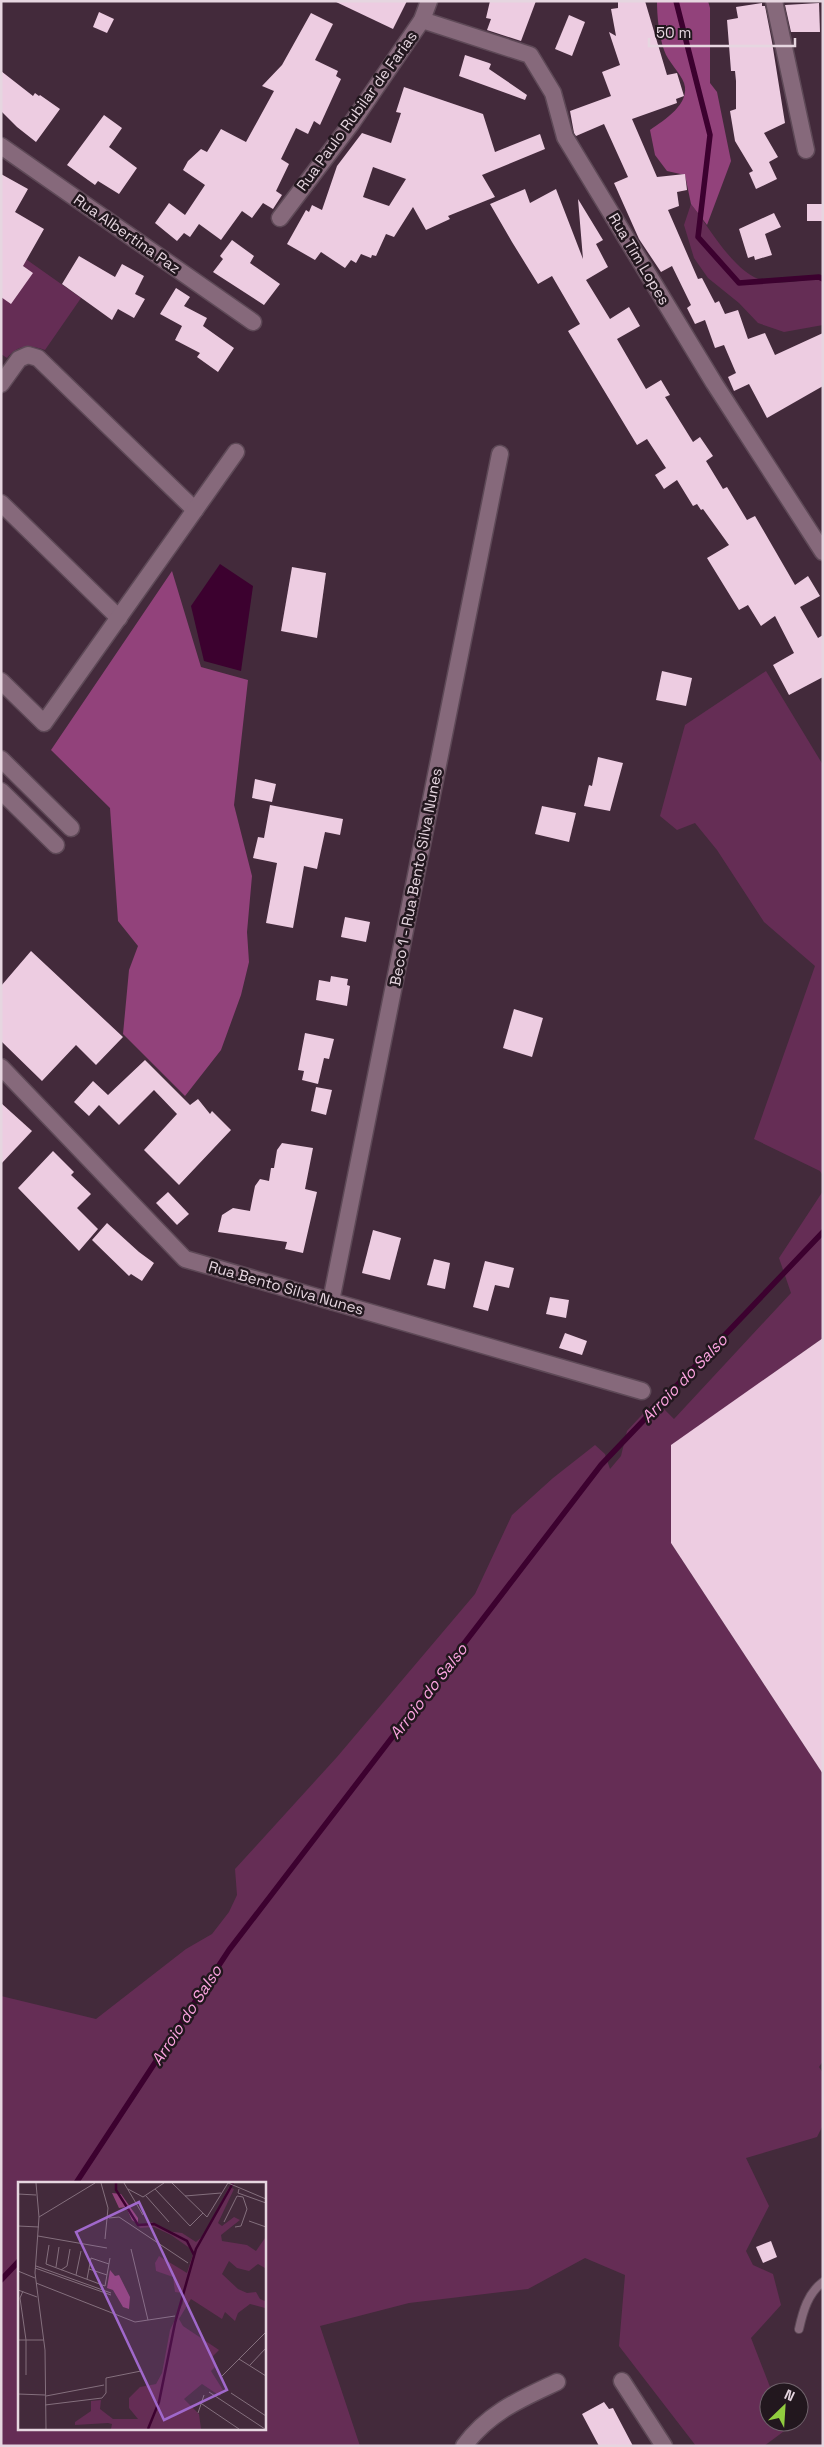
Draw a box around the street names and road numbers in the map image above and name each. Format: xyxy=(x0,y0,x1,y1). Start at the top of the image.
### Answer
street label: Rua Paulo Rubilar de Farias xyxy=(292,27,421,194)
street label: Rua Albertina Paz xyxy=(70,190,184,277)
street label: Rua Tim Lopes xyxy=(605,209,674,308)
street label: Beco 1 - Rua Bento Silva Nunes xyxy=(385,766,446,987)
street label: Rua Bento Silva Nunes xyxy=(206,1256,366,1319)

